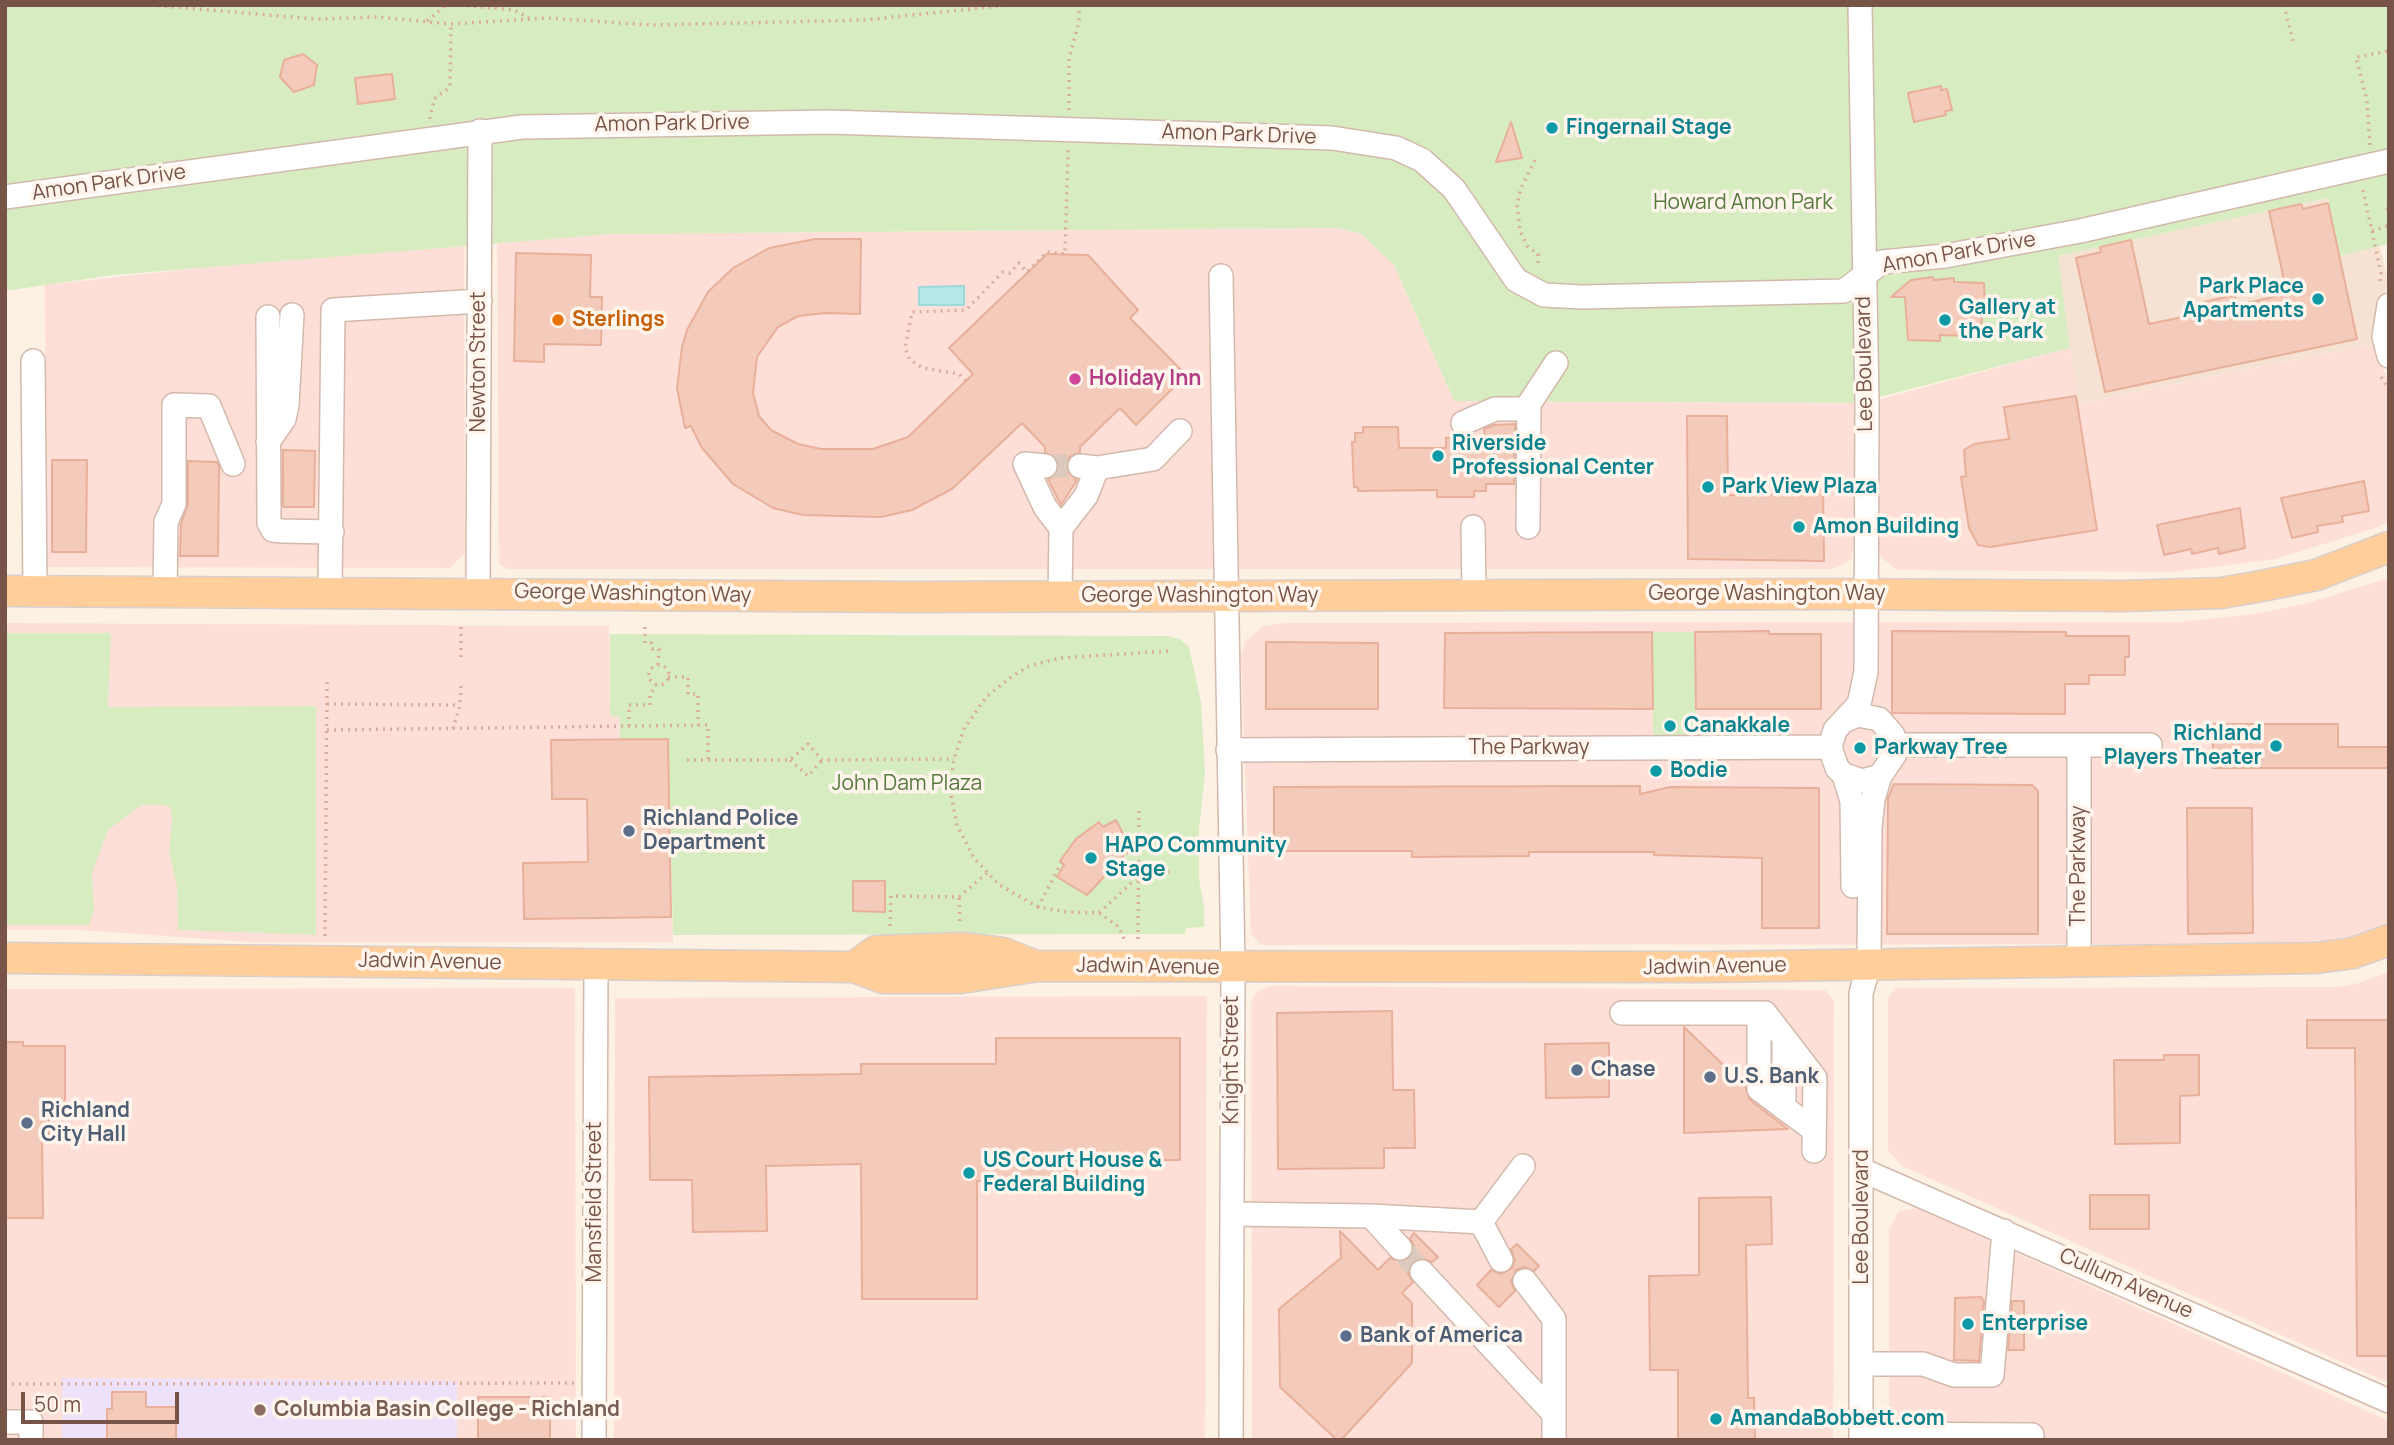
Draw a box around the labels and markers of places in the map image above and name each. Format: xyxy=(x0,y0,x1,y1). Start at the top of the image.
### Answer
place label: Fingernail Stage xyxy=(1566,115,1732,141)
marker: Fingernail Stage xyxy=(1544,120,1560,136)
place label: Park Place Apartments xyxy=(2183,274,2304,324)
marker: Park Place Apartments xyxy=(2310,291,2326,307)
place label: Gallery at the Park xyxy=(1959,295,2056,345)
place label: Sterlings xyxy=(572,307,665,333)
marker: Sterlings xyxy=(550,312,566,328)
marker: Gallery at the Park xyxy=(1937,312,1953,328)
place label: Holiday Inn xyxy=(1089,366,1201,392)
marker: Holiday Inn xyxy=(1067,371,1083,387)
place label: Riverside Professional Center xyxy=(1452,431,1654,481)
marker: Riverside Professional Center xyxy=(1430,448,1446,464)
place label: Park View Plaza xyxy=(1722,474,1877,500)
marker: Park View Plaza xyxy=(1700,479,1716,495)
place label: Amon Building xyxy=(1813,514,1959,540)
marker: Amon Building xyxy=(1791,519,1807,535)
place label: Canakkale xyxy=(1684,713,1790,739)
marker: Canakkale xyxy=(1662,718,1678,734)
place label: Richland Players Theater xyxy=(2104,721,2262,771)
place label: Parkway Tree xyxy=(1874,735,2008,761)
marker: Richland Players Theater xyxy=(2268,738,2284,754)
marker: Parkway Tree xyxy=(1852,740,1868,756)
place label: Bodie xyxy=(1670,758,1728,784)
marker: Bodie xyxy=(1648,763,1664,779)
place label: Richland Police Department xyxy=(643,806,798,856)
marker: Richland Police Department xyxy=(621,823,637,839)
place label: HAPO Community Stage xyxy=(1105,833,1287,883)
marker: HAPO Community Stage xyxy=(1083,850,1099,866)
place label: Chase xyxy=(1591,1057,1656,1083)
marker: Chase xyxy=(1569,1062,1585,1078)
place label: U.S. Bank xyxy=(1724,1064,1819,1090)
marker: U.S. Bank xyxy=(1702,1069,1718,1085)
place label: Richland City Hall xyxy=(41,1098,130,1148)
marker: Richland City Hall xyxy=(19,1115,35,1131)
place label: US Court House & Federal Building xyxy=(983,1148,1162,1198)
marker: US Court House & Federal Building xyxy=(961,1165,977,1181)
place label: Enterprise xyxy=(1982,1311,2088,1337)
marker: Enterprise xyxy=(1960,1316,1976,1332)
place label: Bank of America xyxy=(1360,1323,1523,1349)
marker: Bank of America xyxy=(1338,1328,1354,1344)
place label: Columbia Basin College - Richland xyxy=(274,1397,620,1423)
marker: Columbia Basin College - Richland xyxy=(252,1402,268,1418)
place label: AmandaBobbett.com xyxy=(1730,1406,1945,1432)
marker: AmandaBobbett.com xyxy=(1708,1411,1724,1427)

